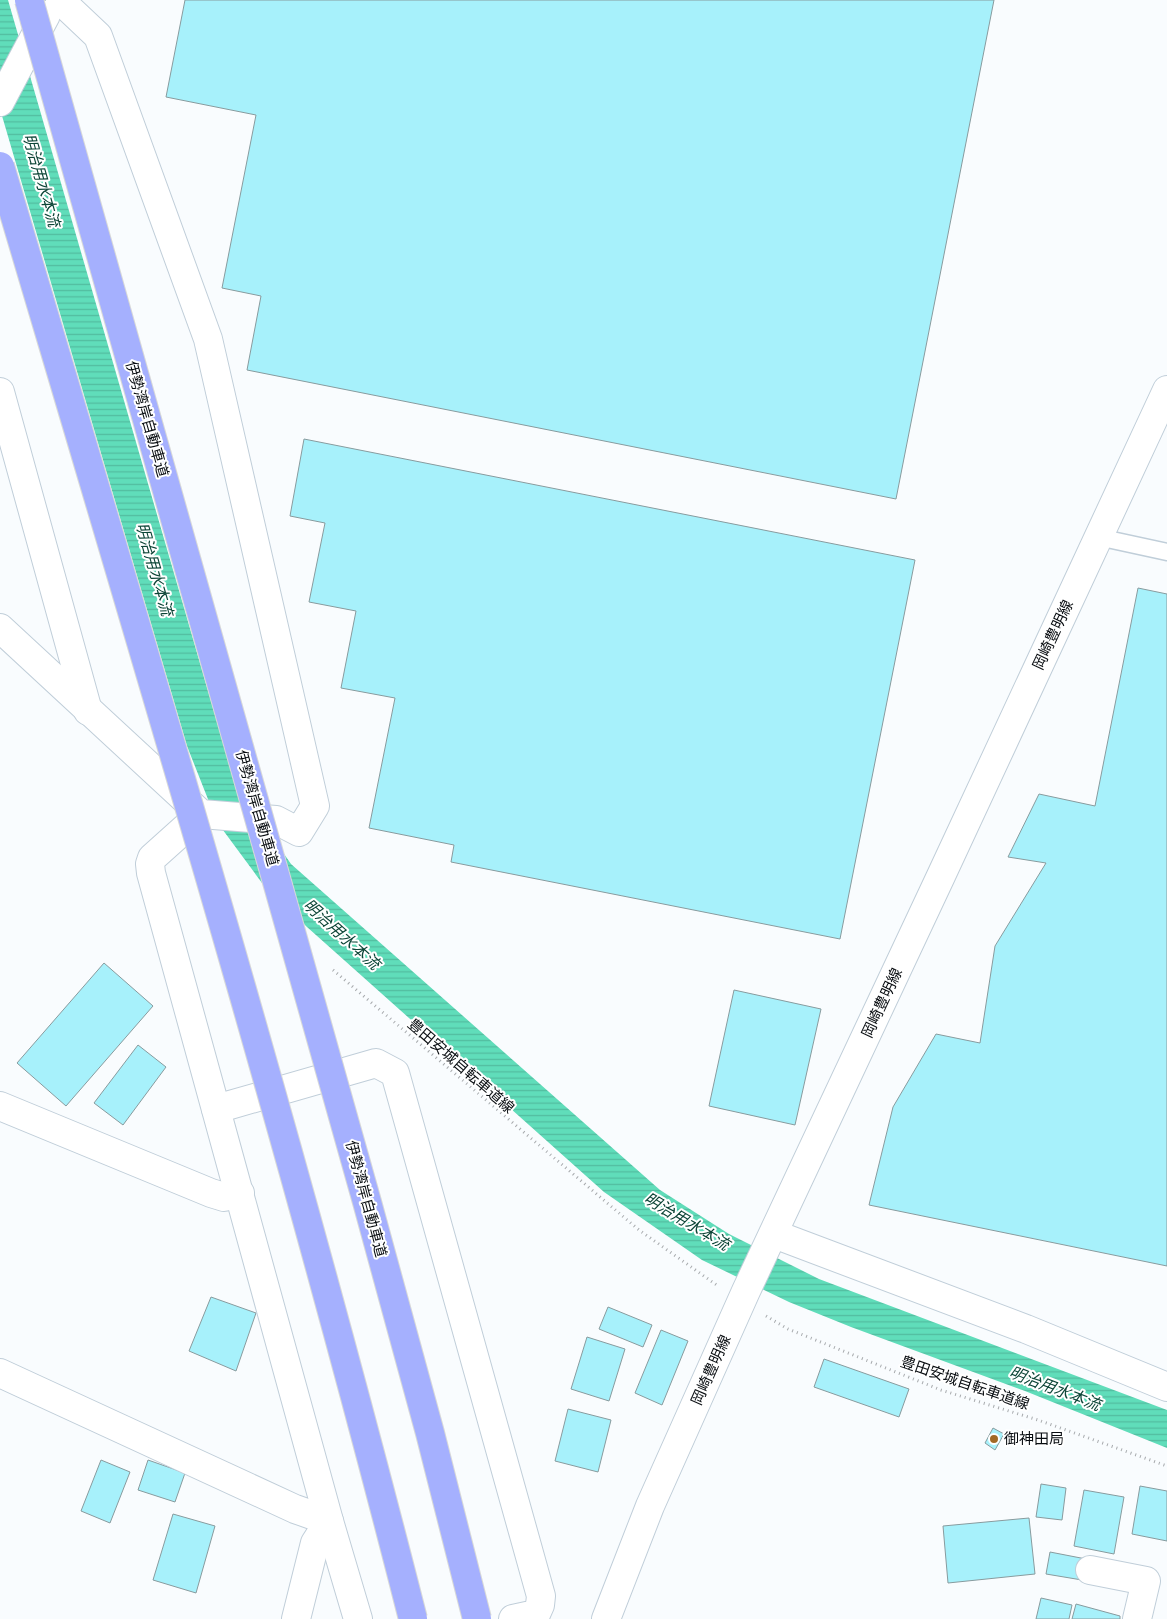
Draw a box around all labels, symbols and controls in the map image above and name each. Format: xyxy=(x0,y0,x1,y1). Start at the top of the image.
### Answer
water label: 明治用水本流 xyxy=(20,131,65,231)
street label: 伊勢湾岸自動車道 xyxy=(123,359,172,479)
water label: 明治用水本流 xyxy=(133,520,178,620)
street label: 岡崎豊明線 xyxy=(1029,597,1076,672)
street label: 伊勢湾岸自動車道 xyxy=(233,748,282,868)
water label: 明治用水本流 xyxy=(300,895,386,975)
street label: 岡崎豊明線 xyxy=(858,965,905,1040)
street label: 豊田安城自転車道線 xyxy=(405,1015,518,1116)
street label: 伊勢湾岸自動車道 xyxy=(343,1139,390,1259)
water label: 明治用水本流 xyxy=(641,1189,735,1255)
street label: 岡崎豊明線 xyxy=(688,1332,734,1408)
street label: 豊田安城自転車道線 xyxy=(899,1353,1032,1413)
water label: 明治用水本流 xyxy=(1007,1362,1106,1415)
place label: 御神田局 xyxy=(1004,1430,1064,1447)
marker: 御神田局 xyxy=(988,1433,1000,1445)

